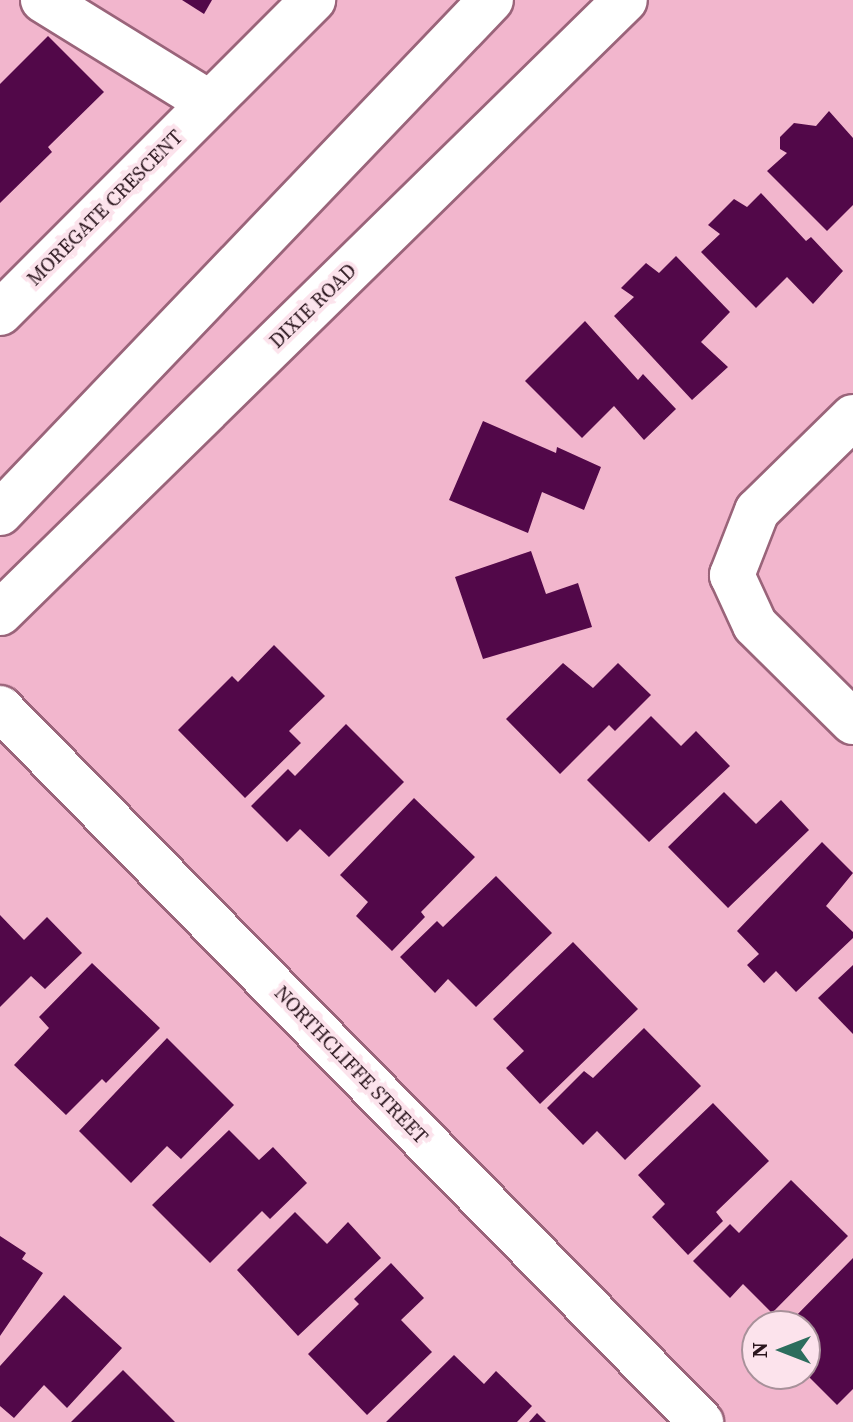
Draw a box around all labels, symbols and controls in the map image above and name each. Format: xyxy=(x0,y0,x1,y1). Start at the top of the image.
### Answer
street label: MOREGATE CRESCENT xyxy=(22,125,188,291)
street label: DIXIE ROAD xyxy=(265,259,361,353)
street label: NORTHCLIFFE STREET xyxy=(269,981,433,1149)
north arrow xyxy=(741,1310,821,1390)
text: N xyxy=(744,1342,774,1358)

